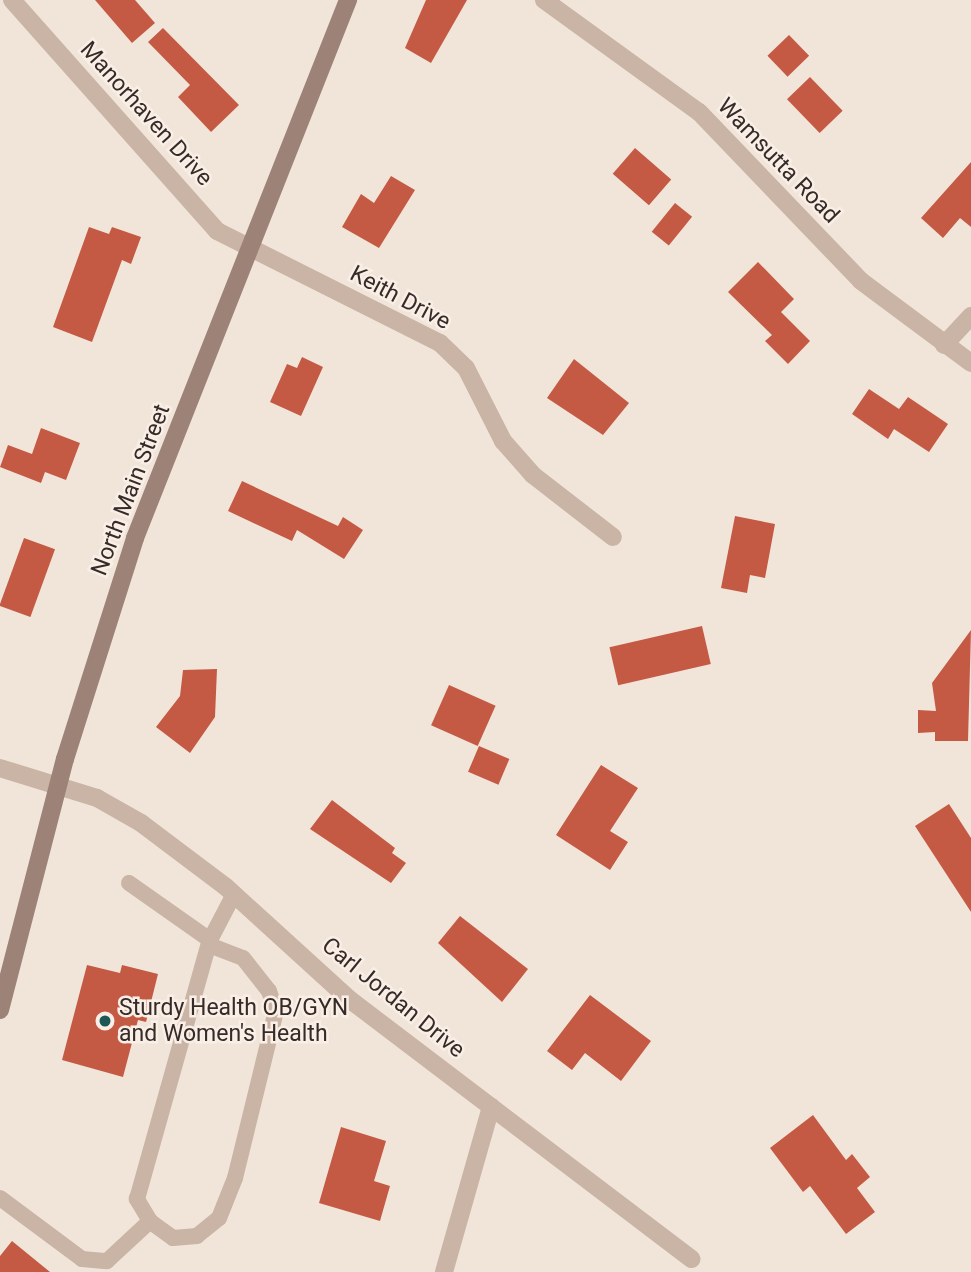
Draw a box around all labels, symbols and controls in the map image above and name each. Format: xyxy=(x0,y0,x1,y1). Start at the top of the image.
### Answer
street label: Manorhaven Drive xyxy=(74,36,218,192)
street label: Wamsutta Road xyxy=(711,93,845,229)
street label: Keith Drive xyxy=(345,260,455,336)
street label: North Main Street xyxy=(86,401,176,579)
street label: Carl Jordan Drive xyxy=(316,932,470,1064)
place label: Sturdy Health OB/GYN and Women's Health xyxy=(119,994,348,1048)
marker: Sturdy Health OB/GYN and Women's Health xyxy=(97,1013,113,1029)

